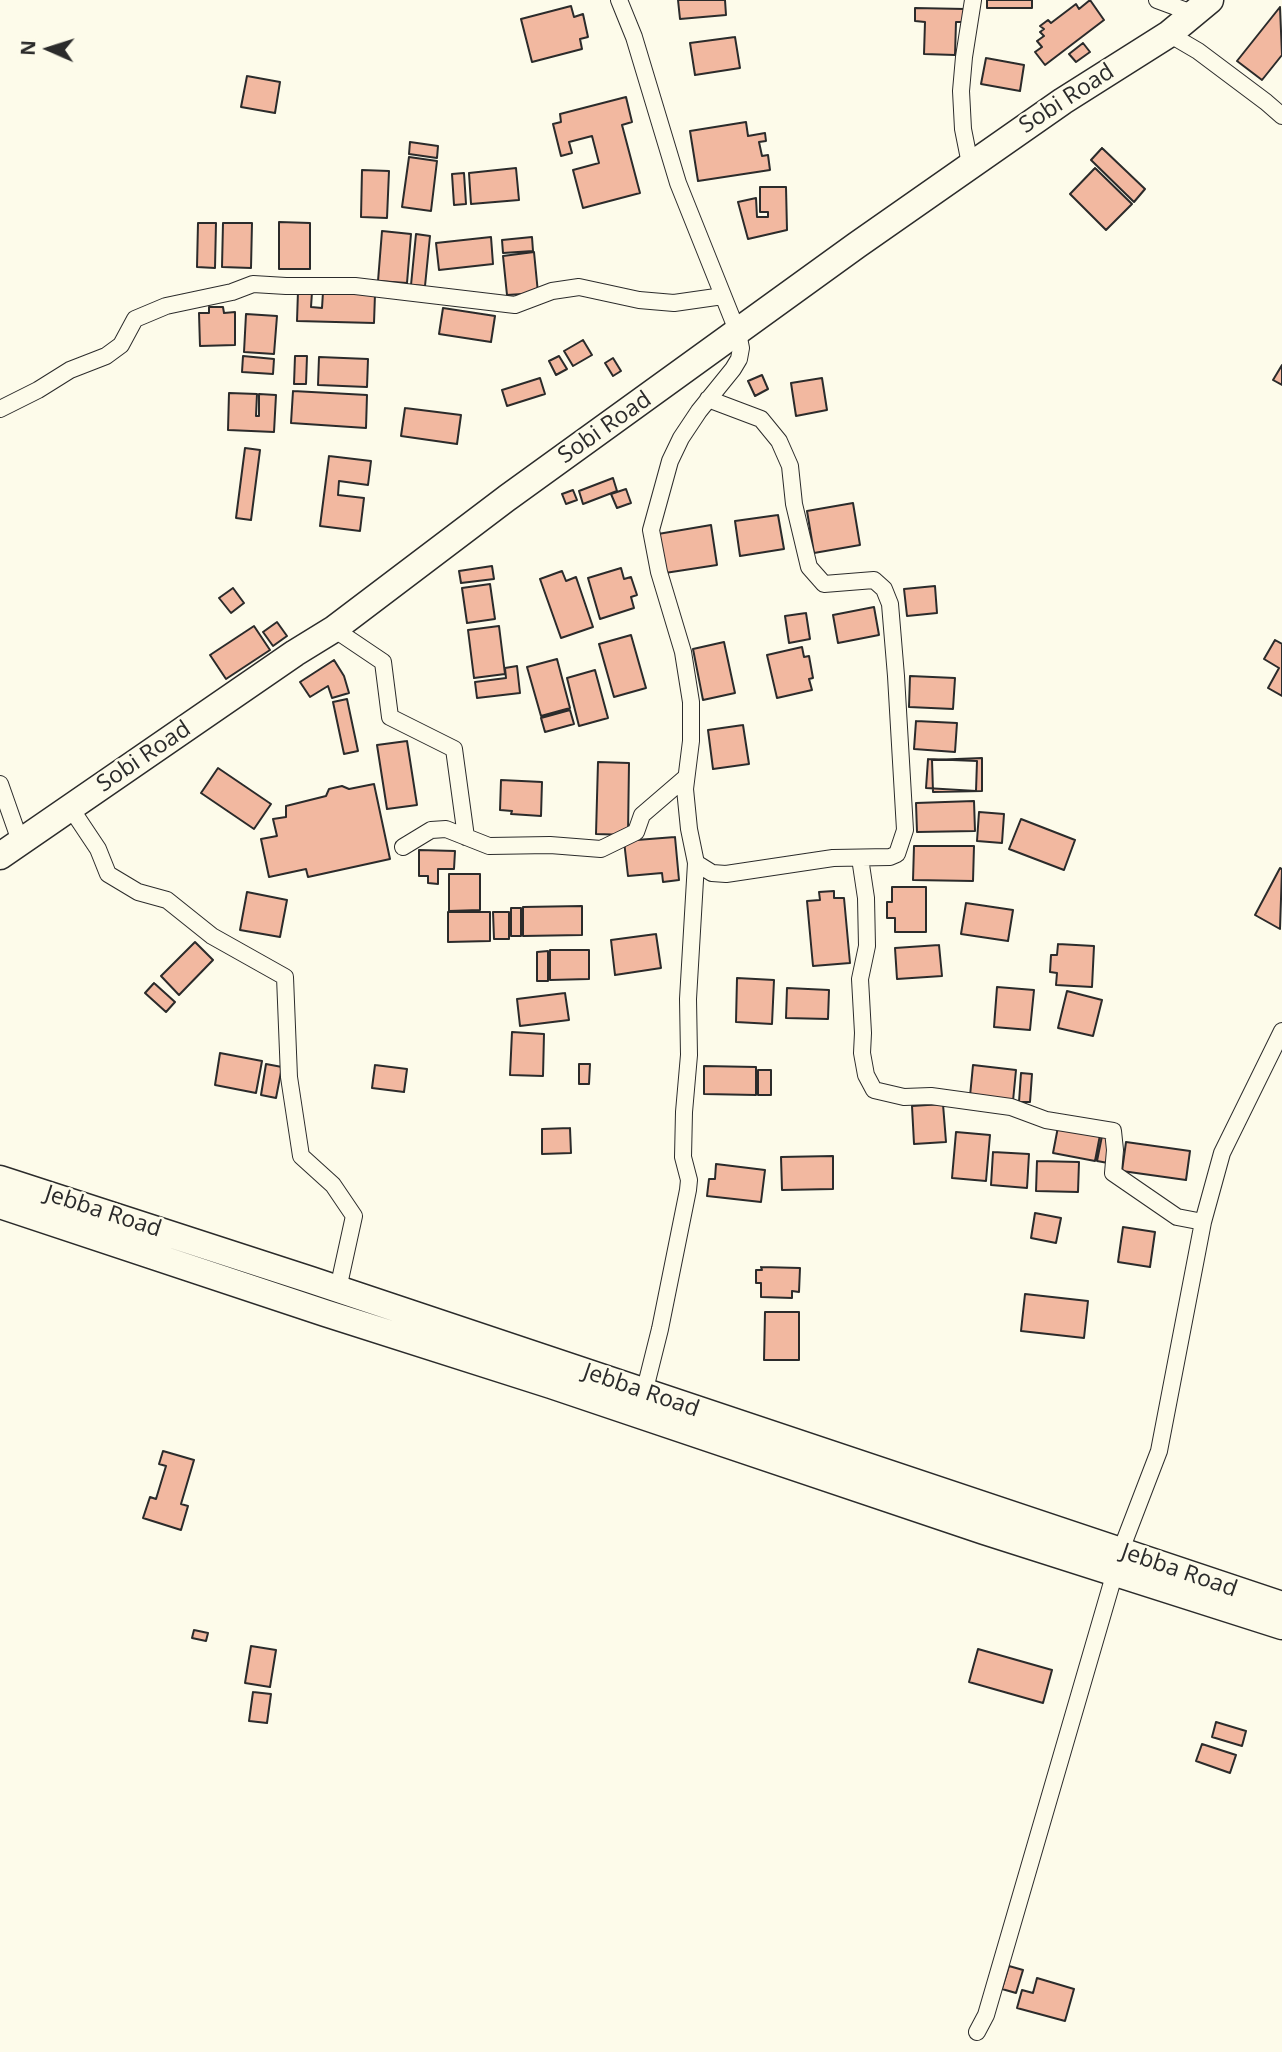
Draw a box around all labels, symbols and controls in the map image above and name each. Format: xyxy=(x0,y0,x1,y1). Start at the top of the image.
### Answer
north arrow xyxy=(14,14,84,84)
text: N xyxy=(15,40,41,56)
street label: Sobi Road xyxy=(1015,58,1119,140)
street label: Sobi Road xyxy=(553,386,657,470)
street label: Sobi Road xyxy=(92,716,196,798)
street label: Jebba Road xyxy=(41,1180,165,1244)
street label: Jebba Road xyxy=(579,1358,703,1424)
street label: Jebba Road xyxy=(1117,1538,1241,1604)

